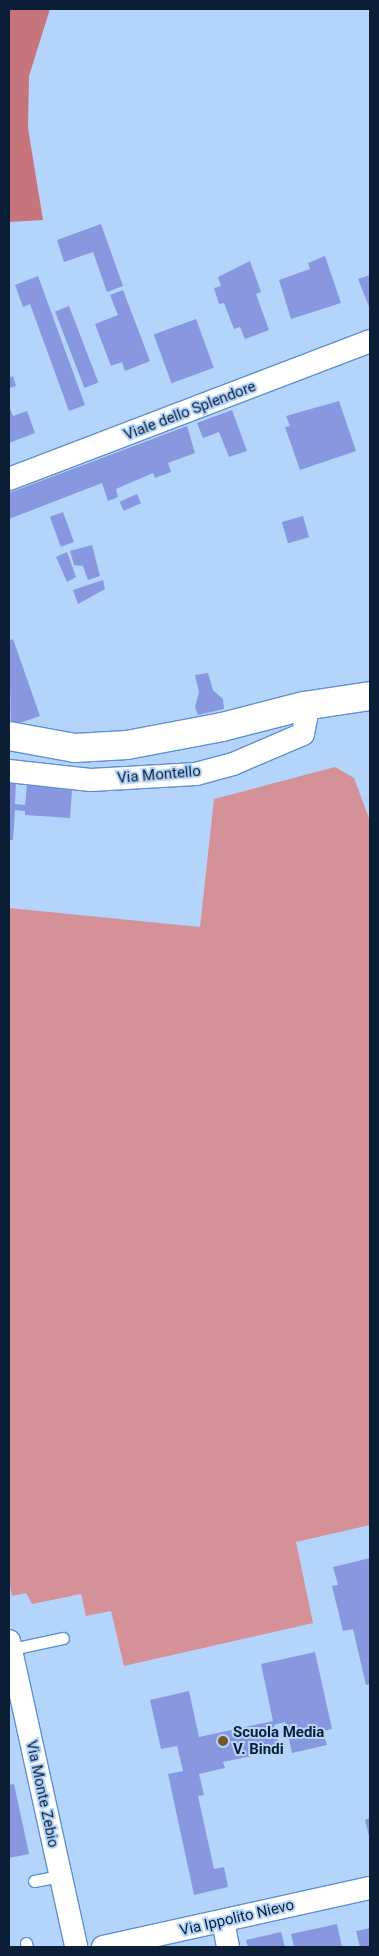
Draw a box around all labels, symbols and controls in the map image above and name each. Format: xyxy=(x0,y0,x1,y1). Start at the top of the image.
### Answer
street label: Viale dello Splendore xyxy=(122,378,258,444)
street label: Via Montello xyxy=(117,762,201,788)
place label: Scuola Media V. Bindi xyxy=(233,1723,324,1758)
marker: Scuola Media V. Bindi xyxy=(217,1735,229,1747)
street label: Via Monte Zebio xyxy=(22,1739,62,1849)
street label: Via Ippolito Nievo xyxy=(178,1896,296,1940)

